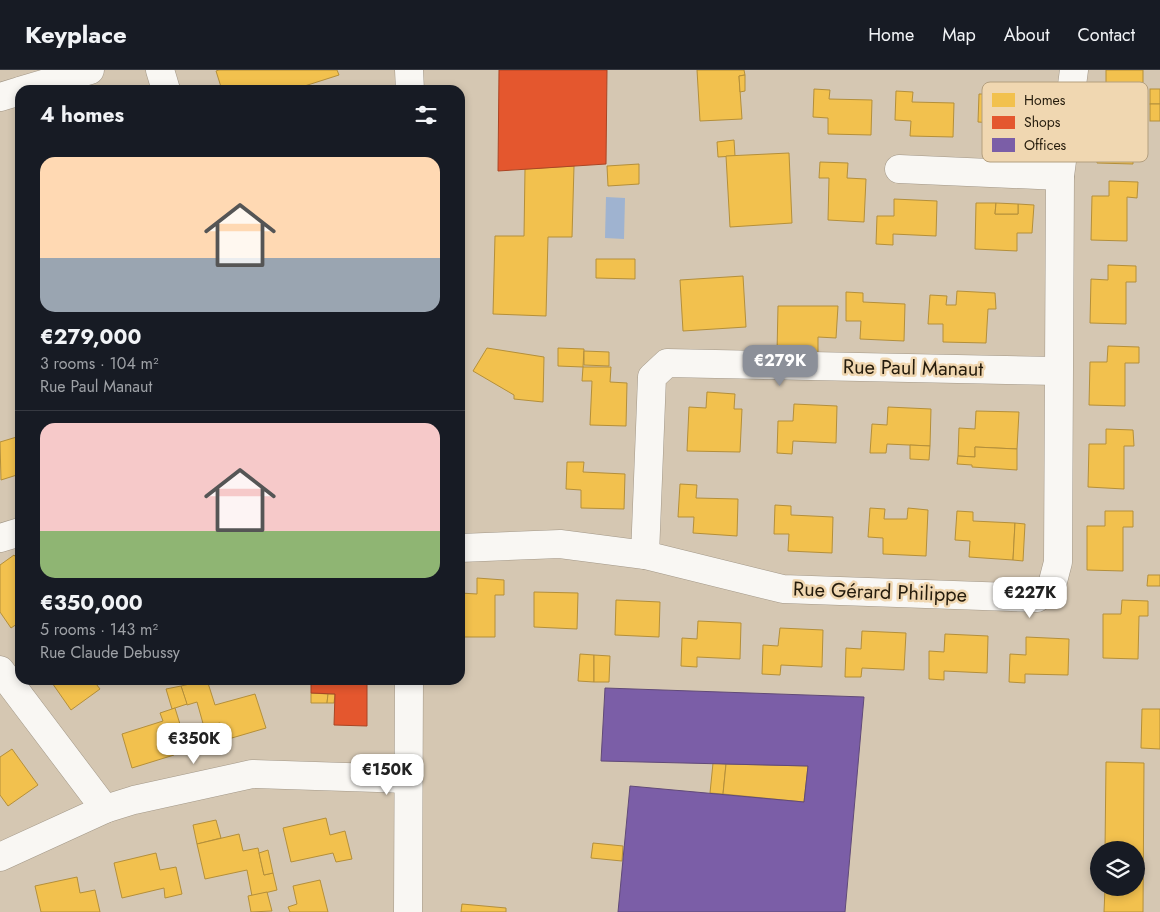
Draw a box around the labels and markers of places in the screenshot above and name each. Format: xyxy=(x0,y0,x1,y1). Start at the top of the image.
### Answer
pin: €279K xyxy=(745,344,815,387)
pin: €227K xyxy=(995,576,1065,619)
pin: €350K xyxy=(159,722,229,765)
pin: €150K xyxy=(352,754,422,796)

